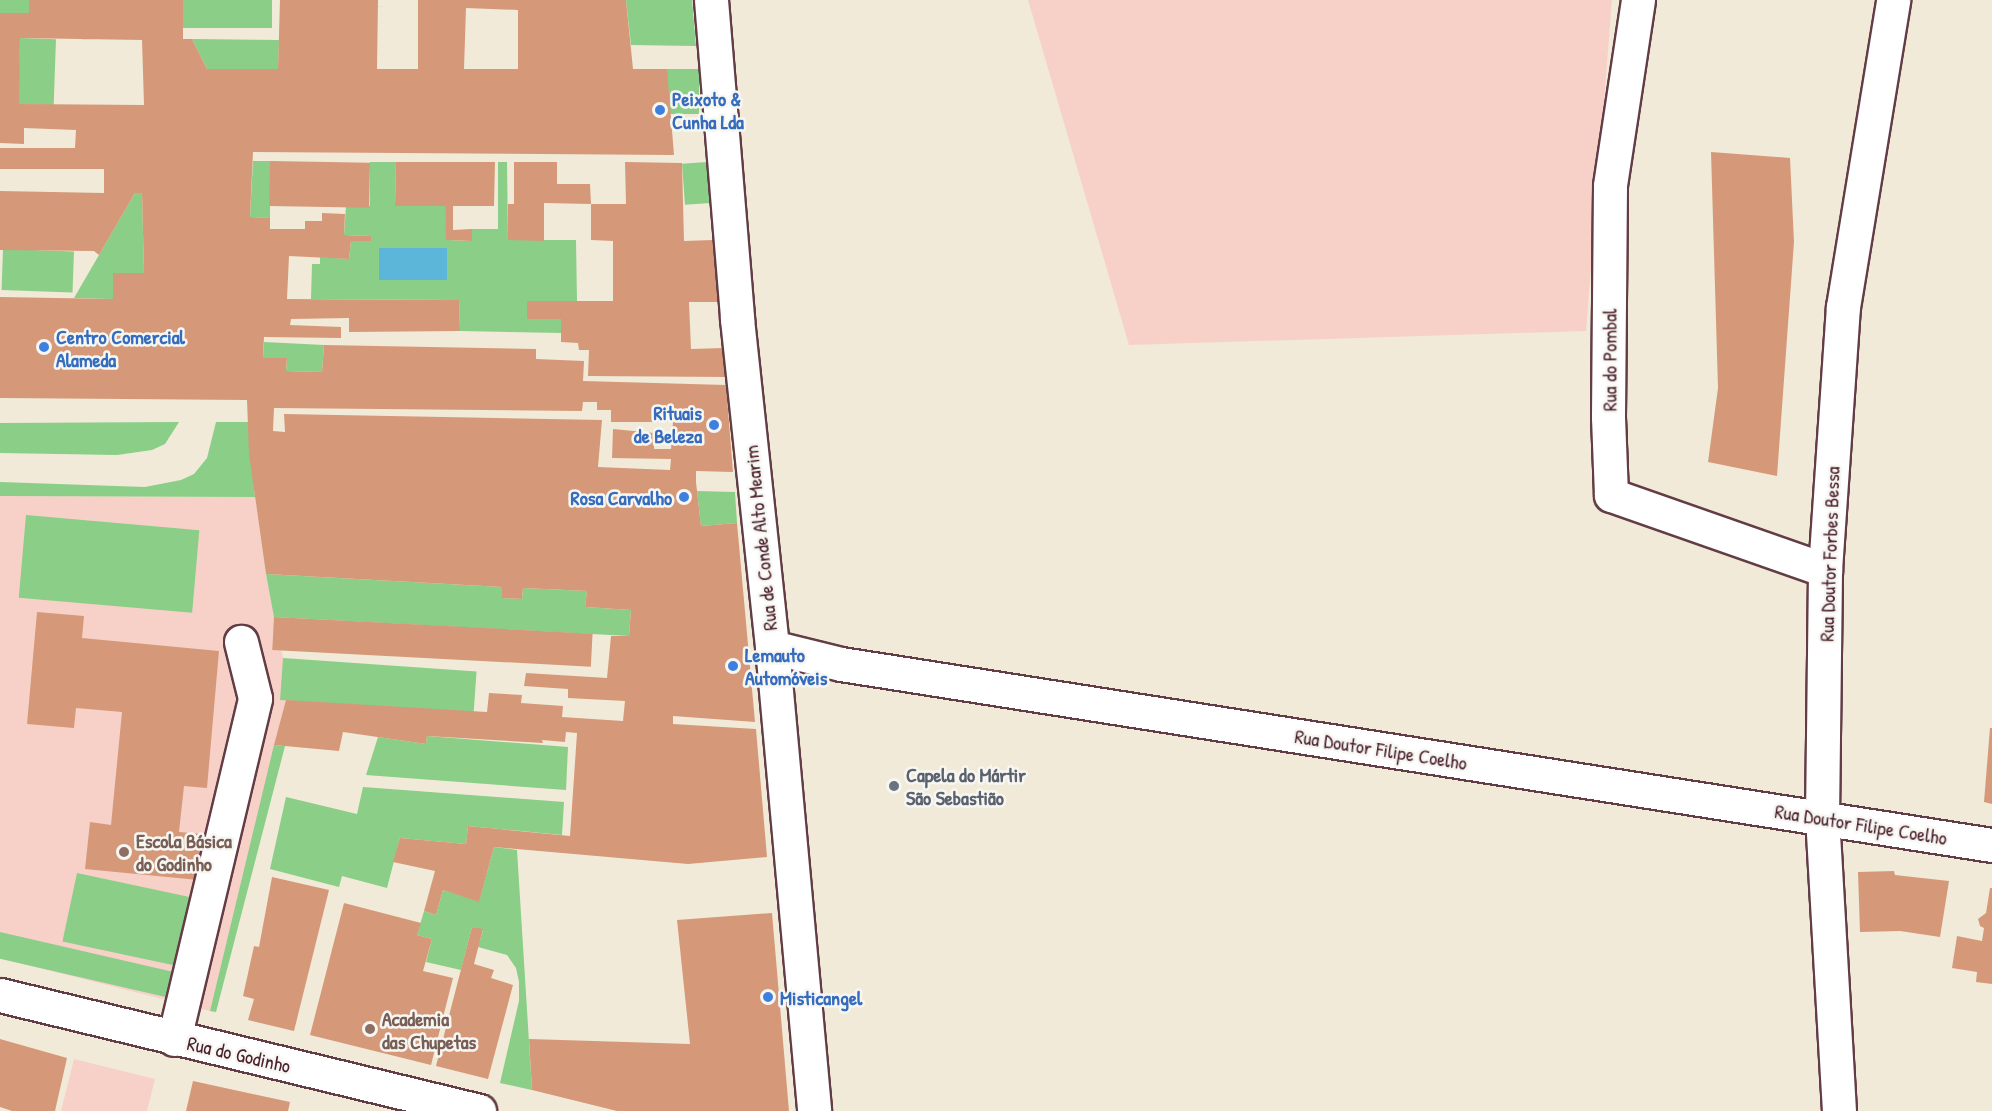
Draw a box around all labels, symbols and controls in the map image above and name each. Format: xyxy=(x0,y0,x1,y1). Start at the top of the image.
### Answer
place label: Peixoto & Cunha Lda xyxy=(672,86,744,133)
marker: Peixoto & Cunha Lda xyxy=(653,103,667,117)
street label: Rua do Pombal xyxy=(1597,309,1621,411)
place label: Centro Comercial Alameda xyxy=(56,324,185,371)
marker: Centro Comercial Alameda xyxy=(37,340,51,354)
place label: Rituais de Beleza xyxy=(634,401,702,448)
marker: Rituais de Beleza xyxy=(707,418,721,432)
street label: Rua de Conde Alto Mearim xyxy=(738,444,782,632)
street label: Rua Doutor Forbes Bessa xyxy=(1814,466,1844,642)
place label: Rosa Carvalho xyxy=(571,485,672,509)
marker: Rosa Carvalho xyxy=(677,490,691,504)
place label: Lemauto Automóveis xyxy=(745,642,827,689)
marker: Lemauto Automóveis xyxy=(726,659,740,673)
street label: Rua Doutor Filipe Coelho xyxy=(1293,724,1469,774)
place label: Capela do Mártir São Sebastião xyxy=(906,762,1026,809)
marker: Capela do Mártir São Sebastião xyxy=(887,779,901,793)
street label: Rua Doutor Filipe Coelho xyxy=(1773,799,1949,849)
place label: Escola Básica do Godinho xyxy=(136,828,232,875)
marker: Escola Básica do Godinho xyxy=(117,845,131,859)
place label: Misticangel xyxy=(780,985,862,1009)
marker: Misticangel xyxy=(761,990,775,1004)
place label: Academia das Chupetas xyxy=(382,1006,476,1053)
marker: Academia das Chupetas xyxy=(363,1022,377,1036)
street label: Rua do Godinho xyxy=(185,1030,293,1078)

